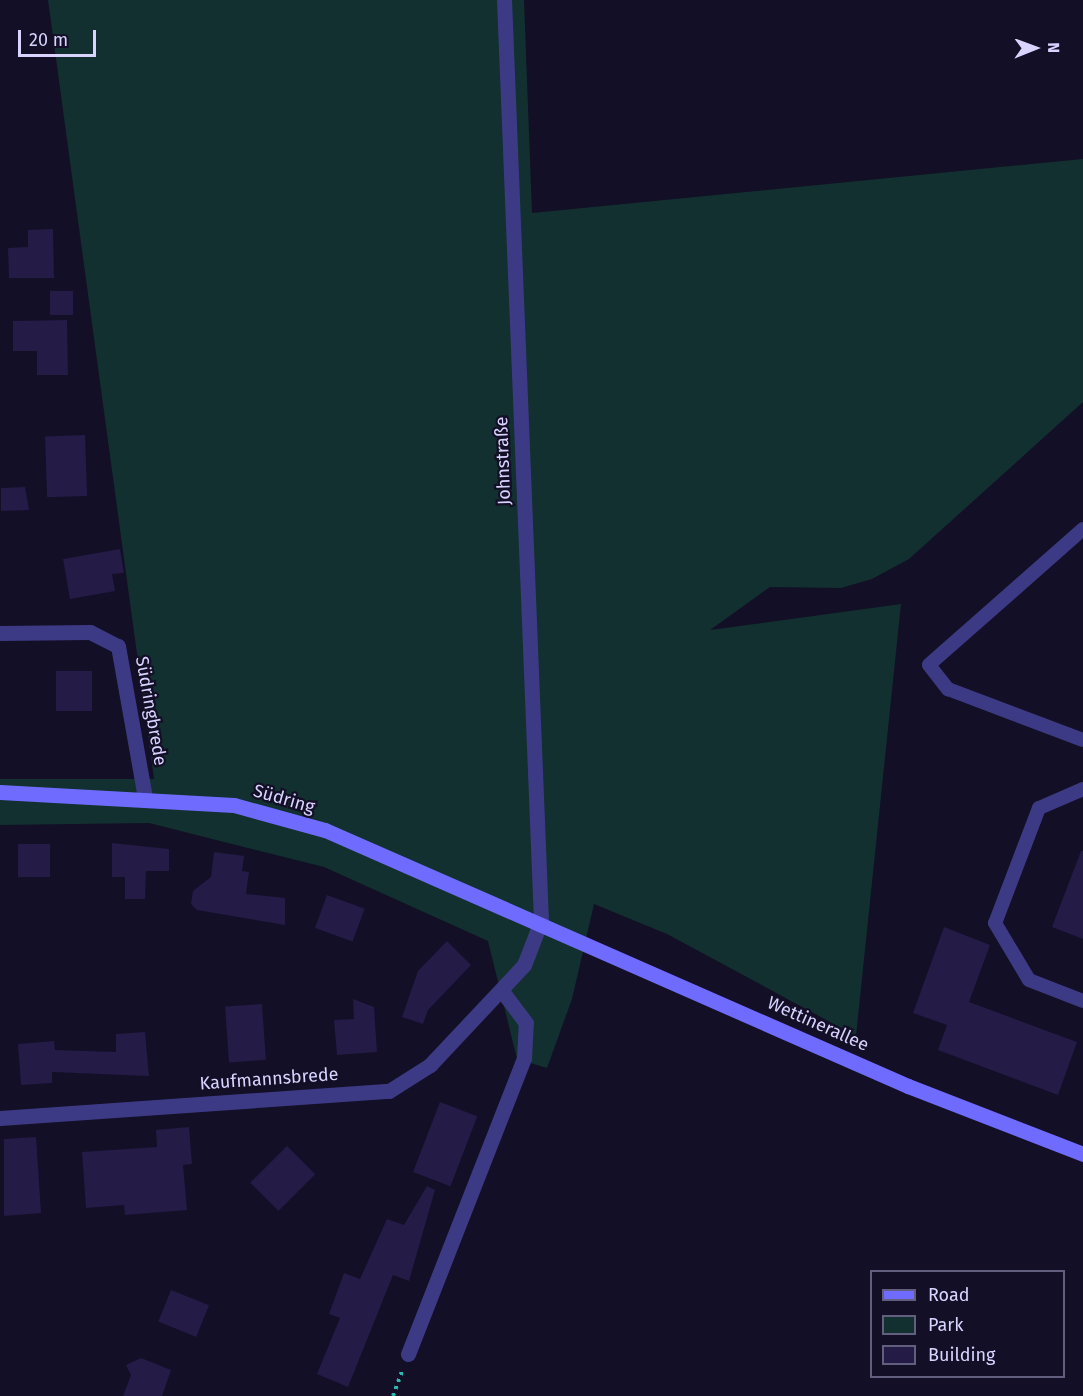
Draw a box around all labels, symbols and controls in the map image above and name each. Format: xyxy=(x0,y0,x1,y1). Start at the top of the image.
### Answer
scale bar xyxy=(21,18,99,56)
north arrow xyxy=(1005,18,1065,78)
text: 20 m xyxy=(29,29,68,51)
text: N xyxy=(1044,42,1063,53)
street label: Johnstraße xyxy=(491,416,515,506)
street label: Südringbrede xyxy=(131,655,171,767)
street label: Südring xyxy=(251,780,317,818)
street label: Wettinerallee xyxy=(764,992,872,1056)
street label: Kaufmannsbrede xyxy=(199,1063,339,1095)
legend xyxy=(870,1270,1065,1378)
text: Road xyxy=(928,1284,970,1306)
text: Park xyxy=(928,1314,963,1336)
text: Building xyxy=(928,1344,995,1366)

